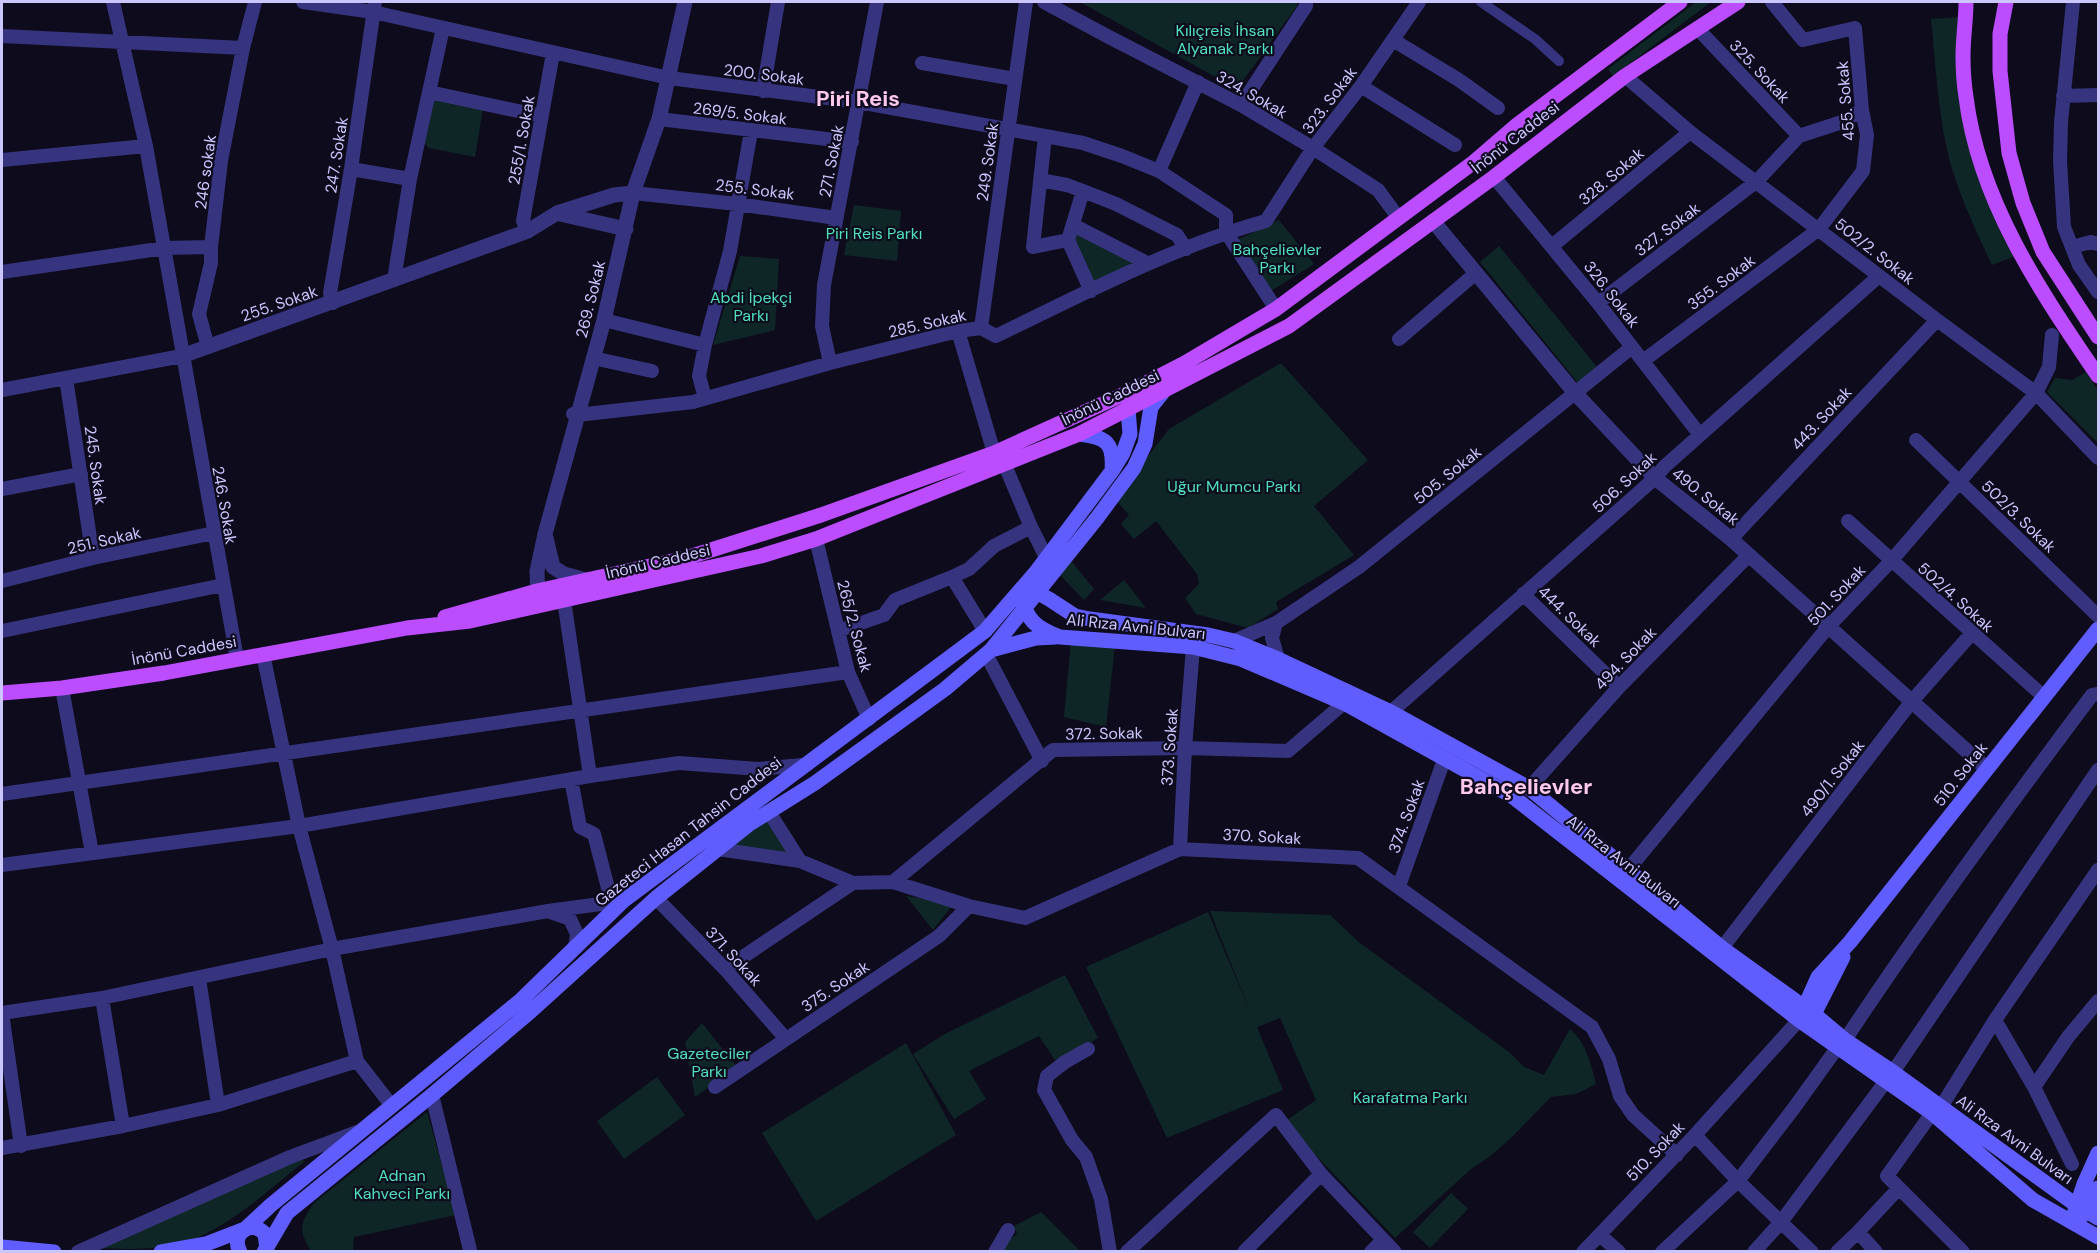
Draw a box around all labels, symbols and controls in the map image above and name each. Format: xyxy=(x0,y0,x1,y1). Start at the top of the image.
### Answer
park label: Kılıçreis İhsan Alyanak Parkı xyxy=(1176,20,1274,59)
street label: 325. Sokak xyxy=(1725,35,1794,108)
street label: 200. Sokak xyxy=(722,59,806,90)
street label: 455. Sokak xyxy=(1832,60,1859,142)
street label: 323. Sokak xyxy=(1297,62,1362,138)
street label: 324. Sokak xyxy=(1212,66,1291,123)
district label: Piri Reis xyxy=(816,84,900,113)
street label: 255/1. Sokak xyxy=(503,94,540,186)
street label: İnönü Caddesi xyxy=(1467,96,1564,178)
street label: 269/5. Sokak xyxy=(692,97,788,130)
street label: 247. Sokak xyxy=(320,115,353,195)
street label: 249. Sokak xyxy=(972,121,1003,203)
street label: 271. Sokak xyxy=(814,123,849,199)
street label: 246 sokak xyxy=(190,133,221,211)
street label: 328. Sokak xyxy=(1574,143,1648,210)
street label: 255. Sokak xyxy=(714,174,796,205)
street label: 327. Sokak xyxy=(1630,198,1704,261)
street label: 502/2. Sokak xyxy=(1830,214,1919,289)
park label: Piri Reis Parkı xyxy=(826,223,922,244)
park label: Bahçelievler Parkı xyxy=(1233,239,1322,278)
street label: 355. Sokak xyxy=(1683,250,1760,315)
street label: 326. Sokak xyxy=(1579,257,1644,332)
street label: 269. Sokak xyxy=(571,258,610,340)
street label: 255. Sokak xyxy=(238,281,320,326)
park label: Abdi İpekçi Parkı xyxy=(710,287,792,326)
street label: 285. Sokak xyxy=(886,304,968,343)
street label: İnönü Caddesi xyxy=(1058,365,1163,430)
street label: 443. Sokak xyxy=(1786,382,1856,455)
street label: 245. Sokak xyxy=(80,424,111,506)
street label: 505. Sokak xyxy=(1409,442,1486,509)
street label: 506. Sokak xyxy=(1588,447,1661,518)
street label: 490. Sokak xyxy=(1668,463,1744,530)
street label: 246. Sokak xyxy=(207,464,242,546)
park label: Uğur Mumcu Parkı xyxy=(1167,476,1301,497)
street label: 502/3. Sokak xyxy=(1977,476,2060,557)
street label: 251. Sokak xyxy=(65,522,143,559)
street label: İnönü Caddesi xyxy=(604,539,712,584)
street label: 502/4. Sokak xyxy=(1913,558,1998,637)
street label: 501. Sokak xyxy=(1803,560,1870,631)
street label: 265/2. Sokak xyxy=(832,578,877,675)
street label: 444. Sokak xyxy=(1534,581,1606,652)
street label: Ali Rıza Avni Bulvarı xyxy=(1065,609,1207,644)
street label: 494. Sokak xyxy=(1590,622,1661,695)
street label: İnönü Caddesi xyxy=(130,631,238,670)
street label: 373. Sokak xyxy=(1156,708,1183,787)
street label: 372. Sokak xyxy=(1065,722,1143,745)
street label: 490/1. Sokak xyxy=(1796,735,1869,821)
street label: 510. Sokak xyxy=(1929,738,1992,811)
street label: Gazeteci Hasan Tahsin Caddesi xyxy=(591,752,786,911)
district label: Bahçelievler xyxy=(1460,772,1592,801)
street label: 374. Sokak xyxy=(1383,776,1430,856)
street label: Ali Rıza Avni Bulvarı xyxy=(1562,810,1685,913)
street label: 370. Sokak xyxy=(1222,824,1302,849)
street label: 371. Sokak xyxy=(701,922,766,990)
street label: 375. Sokak xyxy=(797,956,873,1017)
park label: Gazeteciler Parkı xyxy=(667,1043,751,1082)
park label: Karafatma Parkı xyxy=(1353,1087,1467,1108)
street label: Ali Rıza Avni Bulvarı xyxy=(1952,1090,2077,1189)
street label: 510. Sokak xyxy=(1621,1117,1689,1186)
park label: Adnan Kahveci Parkı xyxy=(354,1165,450,1204)

